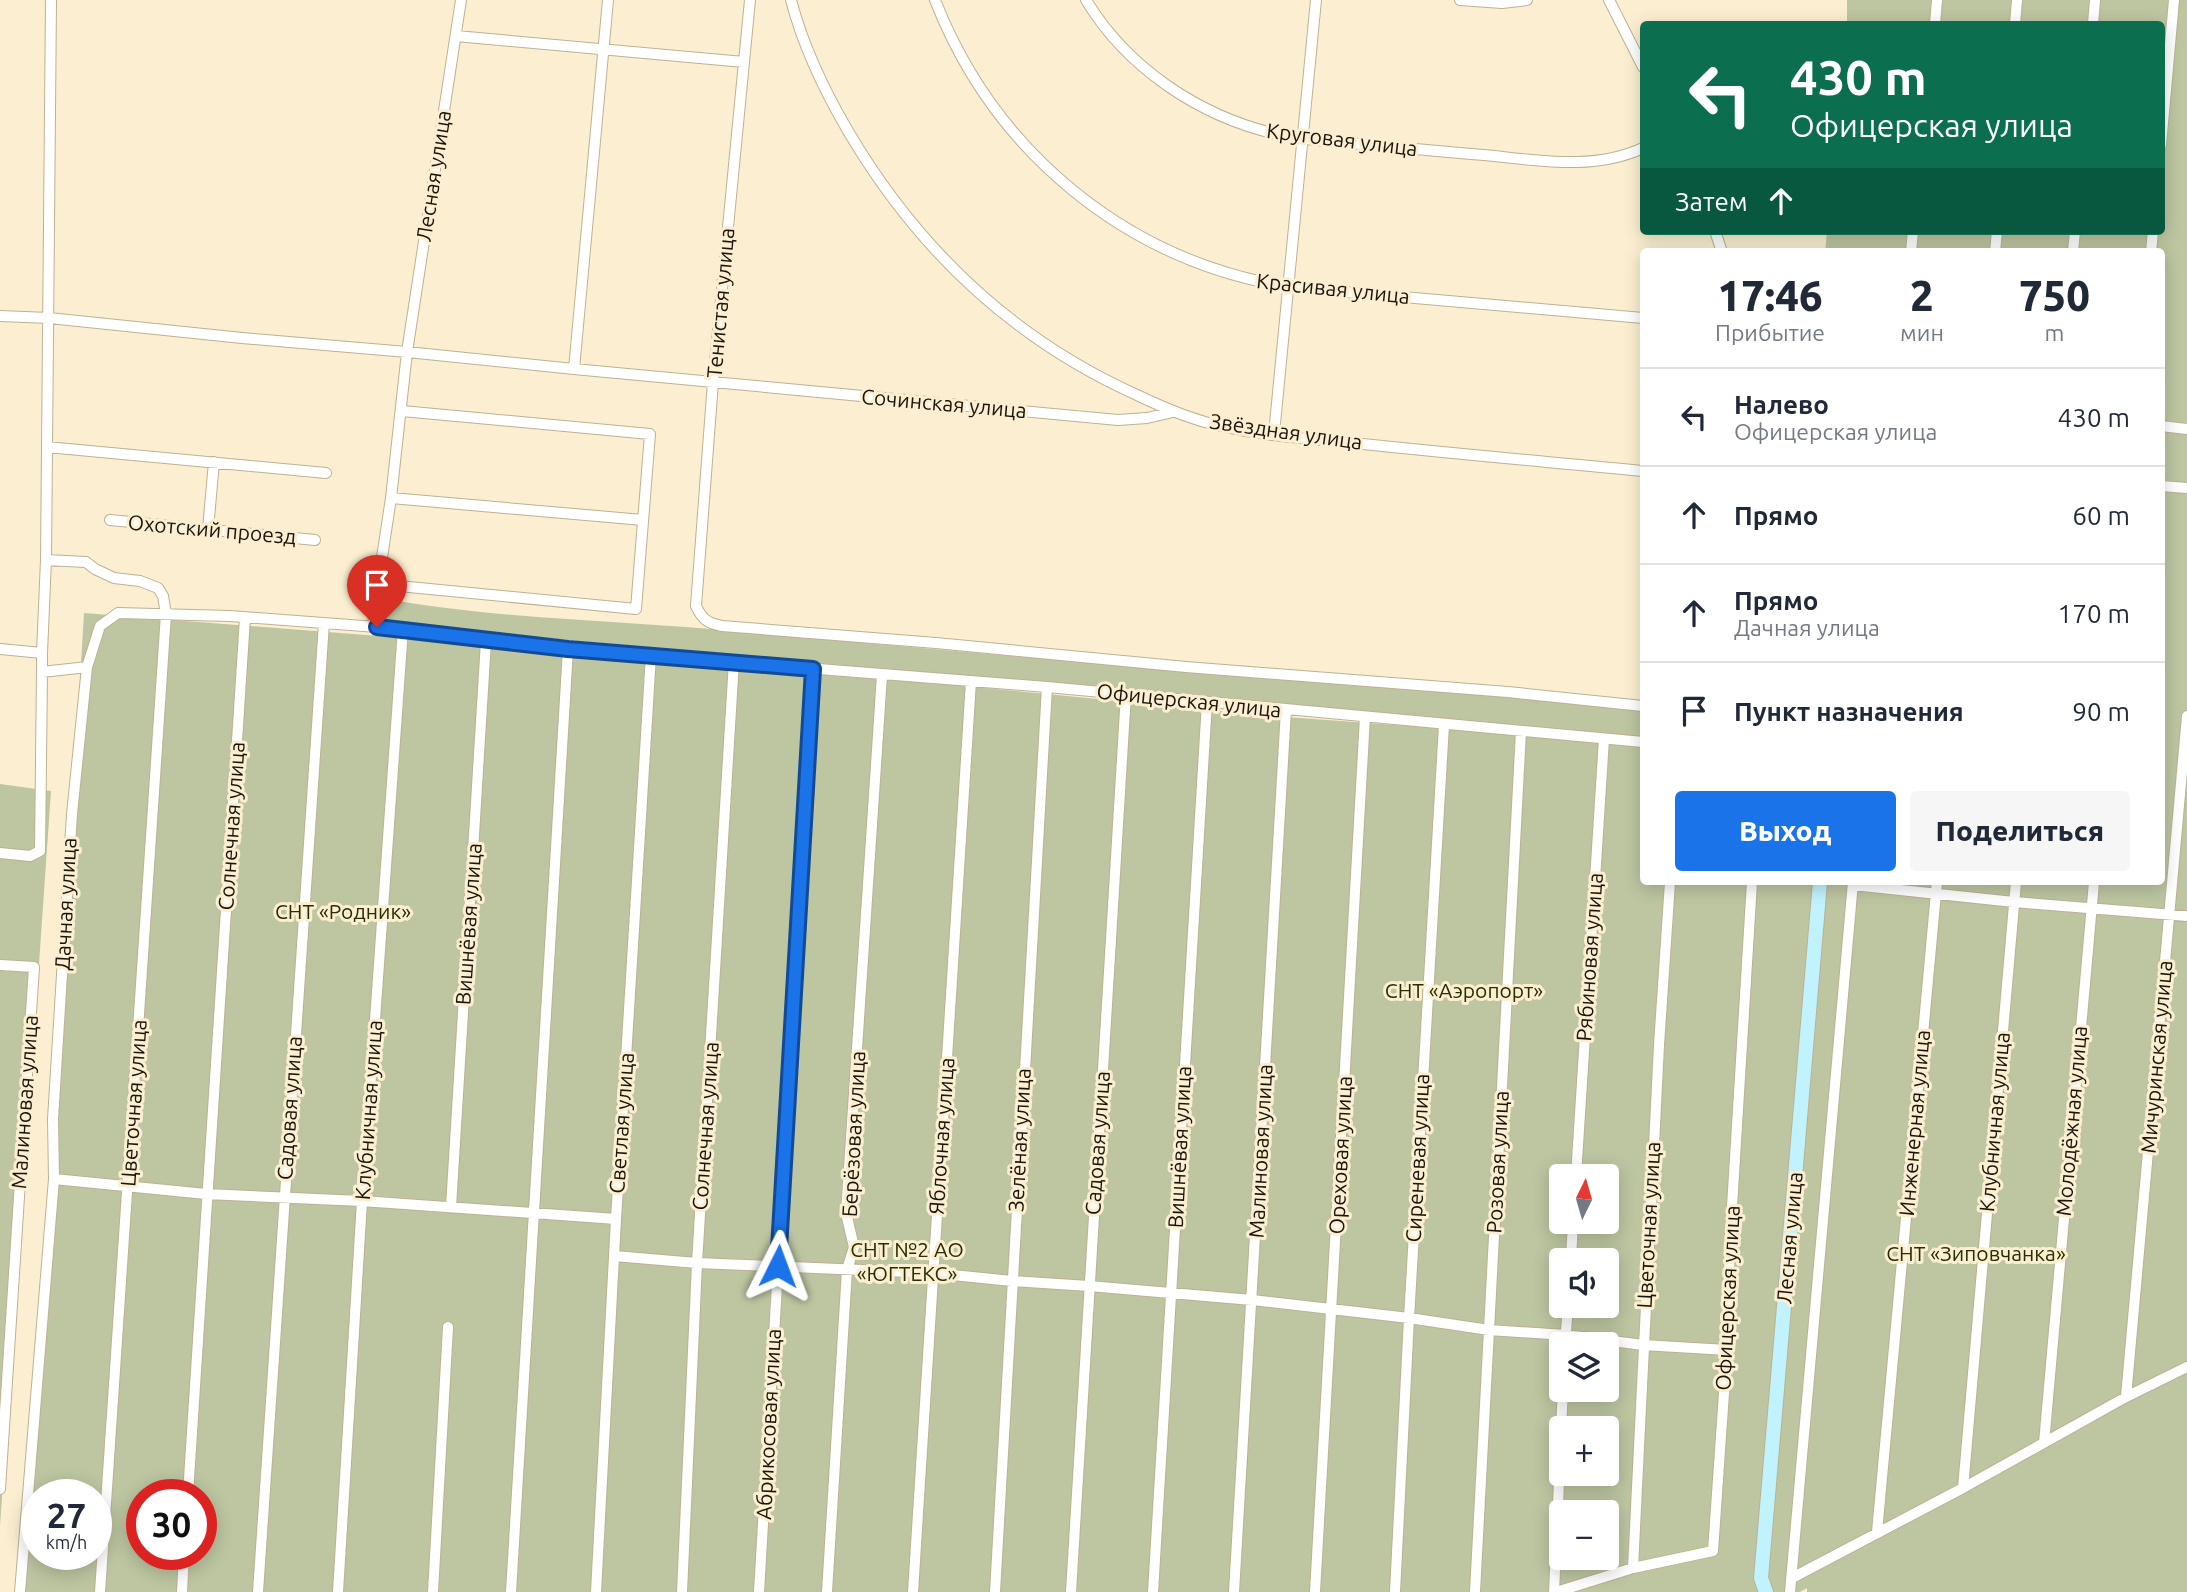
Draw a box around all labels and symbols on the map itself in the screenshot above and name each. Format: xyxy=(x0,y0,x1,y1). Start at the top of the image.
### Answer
street label: Лесная улица xyxy=(411,109,455,243)
street label: Круговая улица xyxy=(1265,118,1419,160)
street label: Тенистая улица xyxy=(701,227,739,379)
street label: Красивая улица xyxy=(1255,268,1411,308)
street label: Сочинская улица xyxy=(860,384,1028,422)
street label: Звёздная улица xyxy=(1208,408,1364,454)
street label: Охотский проезд xyxy=(127,510,297,548)
pin xyxy=(347,555,407,627)
street label: Офицерская улица xyxy=(1096,678,1283,722)
street label: Солнечная улица xyxy=(213,741,249,911)
street label: Дачная улица xyxy=(50,837,80,971)
street label: Вишнёвая улица xyxy=(450,842,486,1006)
street label: Рябиновая улица xyxy=(1571,872,1607,1042)
park label: СНТ «Родник» xyxy=(275,899,411,923)
street label: Мичуринская улица xyxy=(2136,959,2176,1154)
park label: СНТ «Аэропорт» xyxy=(1385,978,1543,1002)
street label: Малиновая улица xyxy=(6,1014,42,1190)
street label: Цветочная улица xyxy=(115,1019,151,1187)
street label: Клубничная улица xyxy=(350,1019,386,1201)
street label: Молодёжная улица xyxy=(2051,1025,2091,1217)
street label: Инженерная улица xyxy=(1894,1029,1934,1217)
street label: Клубничная улица xyxy=(1974,1031,2014,1213)
street label: Садовая улица xyxy=(272,1035,306,1181)
street label: Солнечная улица xyxy=(687,1041,723,1211)
street label: Берёзовая улица xyxy=(837,1050,869,1218)
street label: Светлая улица xyxy=(604,1052,638,1194)
street label: Яблочная улица xyxy=(924,1056,958,1215)
street label: Малиновая улица xyxy=(1243,1063,1277,1239)
street label: Вишнёвая улица xyxy=(1163,1065,1195,1229)
street label: Зелёная улица xyxy=(1003,1067,1035,1212)
street label: Садовая улица xyxy=(1080,1070,1114,1216)
street label: Сиреневая улица xyxy=(1401,1073,1433,1243)
street label: Ореховая улица xyxy=(1324,1075,1356,1235)
street label: Розовая улица xyxy=(1481,1090,1513,1234)
street label: Цветочная улица xyxy=(1632,1141,1664,1309)
north arrow xyxy=(1549,1164,1619,1234)
street label: Лесная улица xyxy=(1771,1171,1807,1305)
street label: Офицерская улица xyxy=(1710,1205,1744,1391)
position arrow xyxy=(741,1229,815,1303)
park label: СНТ №2 АО «ЮГТЕКС» xyxy=(850,1237,964,1285)
park label: СНТ «Зиповчанка» xyxy=(1886,1241,2066,1265)
street label: Абрикосовая улица xyxy=(751,1328,785,1520)
speed limit sign: 30 xyxy=(126,1479,217,1570)

